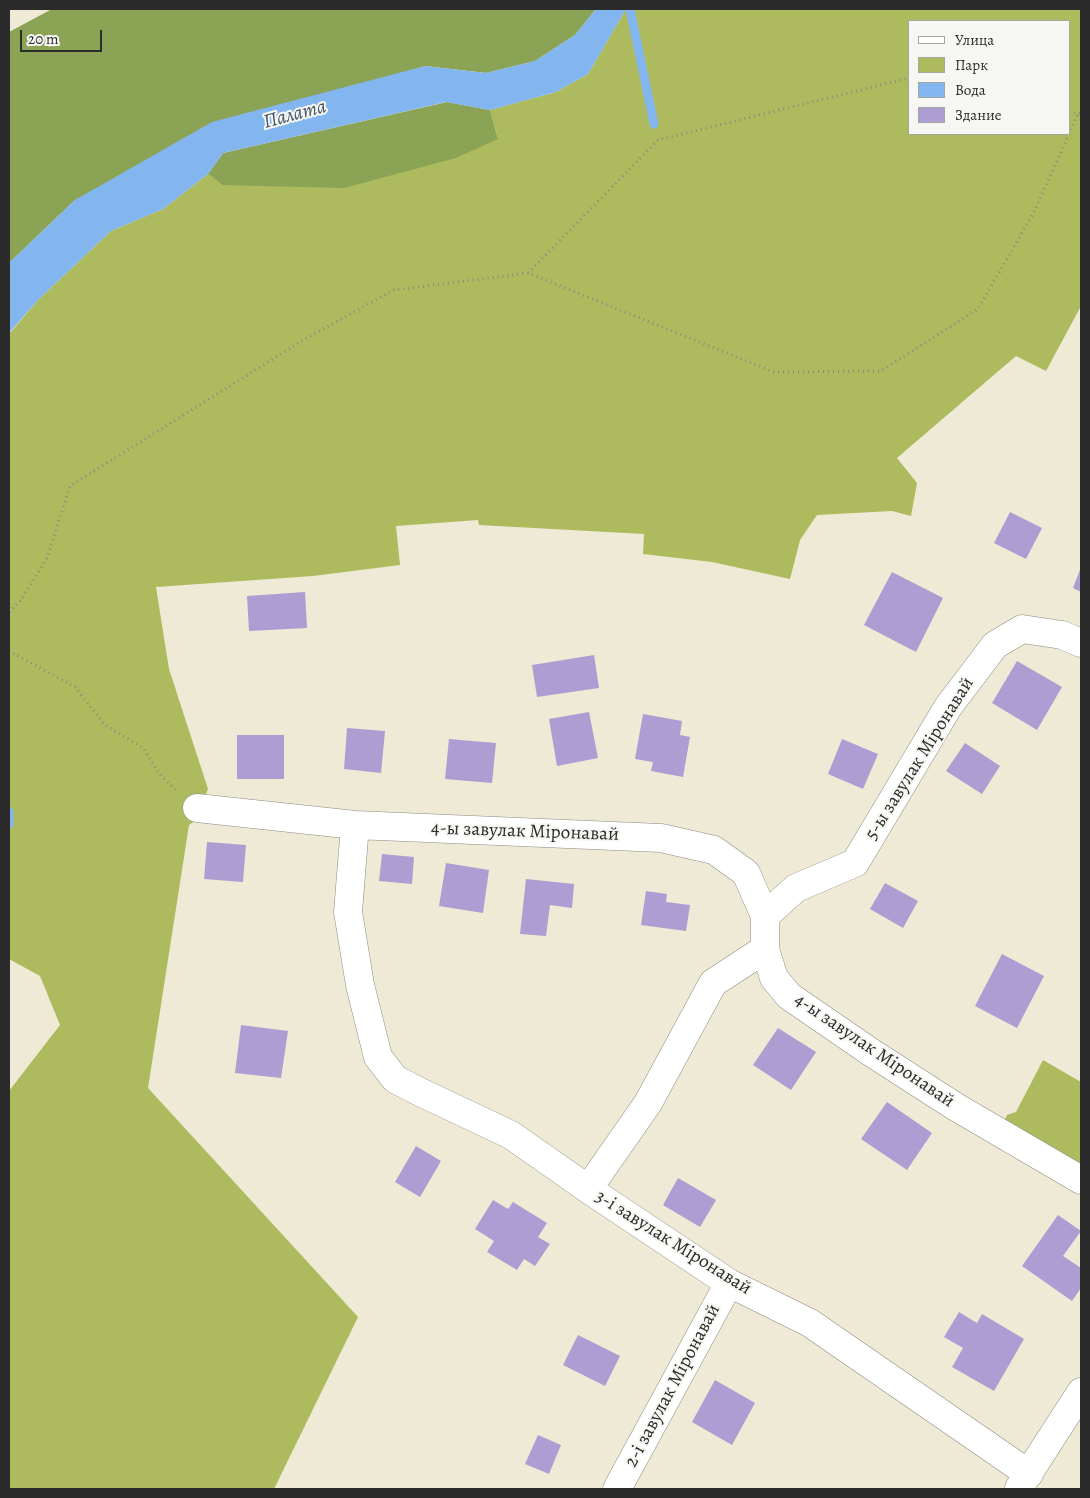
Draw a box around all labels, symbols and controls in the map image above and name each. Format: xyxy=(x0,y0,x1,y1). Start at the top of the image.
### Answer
scale bar xyxy=(22,20,105,52)
legend xyxy=(908,20,1070,135)
text: 20 m xyxy=(28,29,59,49)
text: Улица xyxy=(955,30,994,50)
text: Парк xyxy=(955,55,988,75)
text: Вода xyxy=(955,80,986,100)
water label: Палата xyxy=(261,95,329,135)
text: Здание xyxy=(955,105,1002,125)
street label: 5-ы завулак Міронавай xyxy=(861,673,979,845)
street label: 4-ы завулак Міронавай xyxy=(431,817,619,847)
street label: 4-ы завулак Міронавай xyxy=(790,989,958,1113)
street label: 3-і завулак Міронавай xyxy=(591,1186,755,1300)
street label: 2-і завулак Міронавай xyxy=(620,1301,726,1471)

